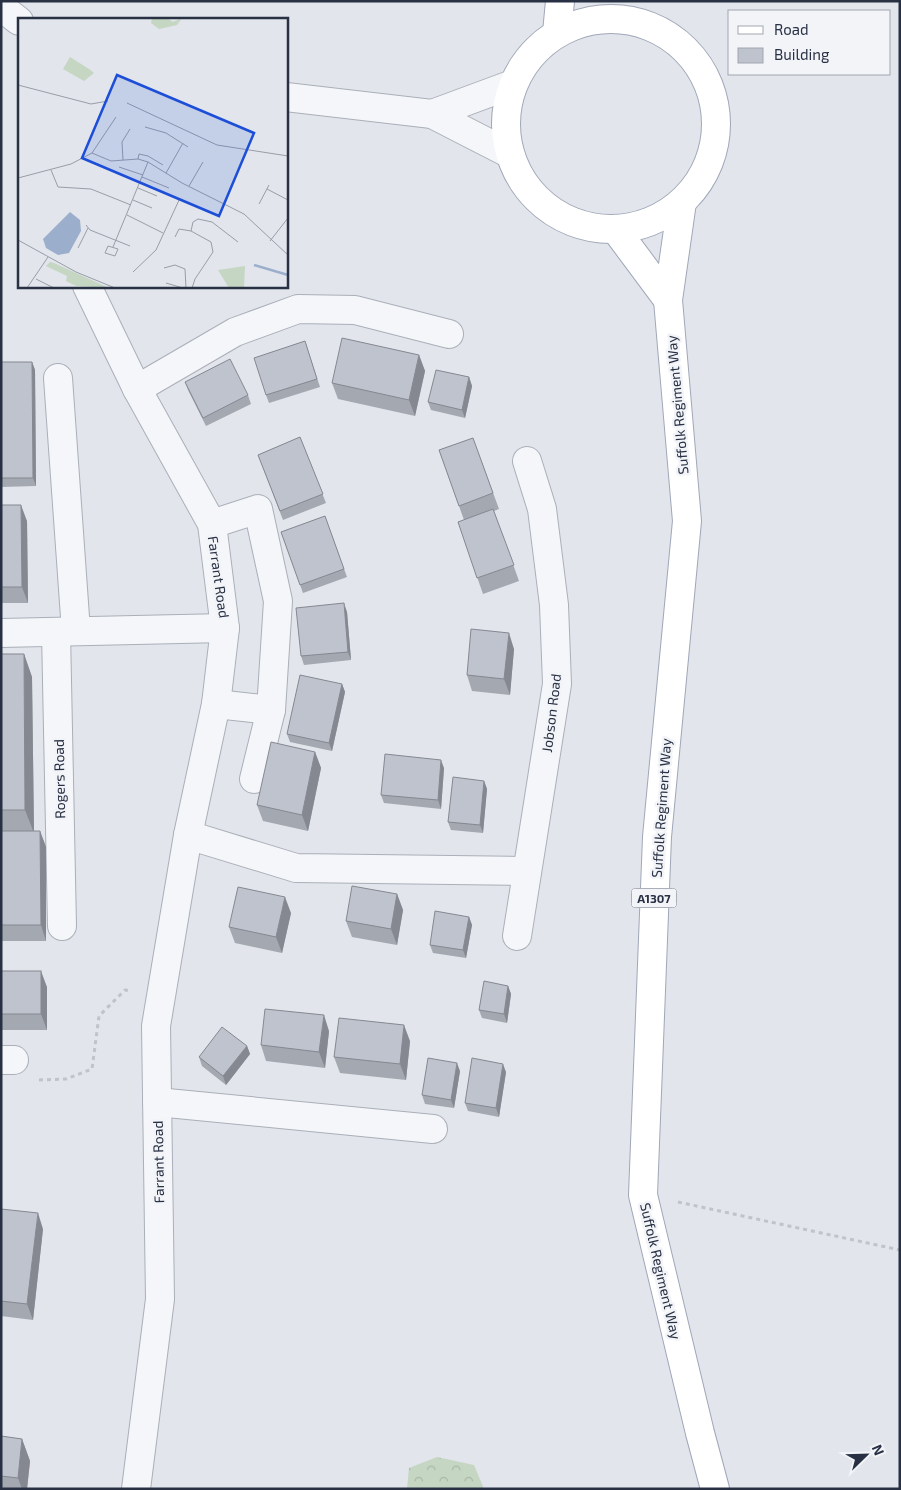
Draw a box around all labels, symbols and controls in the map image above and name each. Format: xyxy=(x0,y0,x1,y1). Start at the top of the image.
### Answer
legend xyxy=(728,10,891,75)
inset map xyxy=(18,18,288,288)
text: Road xyxy=(774,20,809,38)
text: Building xyxy=(774,45,830,63)
street label: Suffolk Regiment Way xyxy=(662,334,692,475)
street label: Farrant Road xyxy=(205,535,233,619)
street label: Jobson Road xyxy=(538,673,564,753)
street label: Suffolk Regiment Way xyxy=(648,737,674,878)
street label: Rogers Road xyxy=(50,739,68,819)
road number: A1307 xyxy=(632,888,676,908)
street label: Farrant Road xyxy=(149,1121,167,1203)
street label: Suffolk Regiment Way xyxy=(637,1201,685,1342)
north arrow xyxy=(841,1430,891,1480)
text: N xyxy=(869,1442,888,1458)

